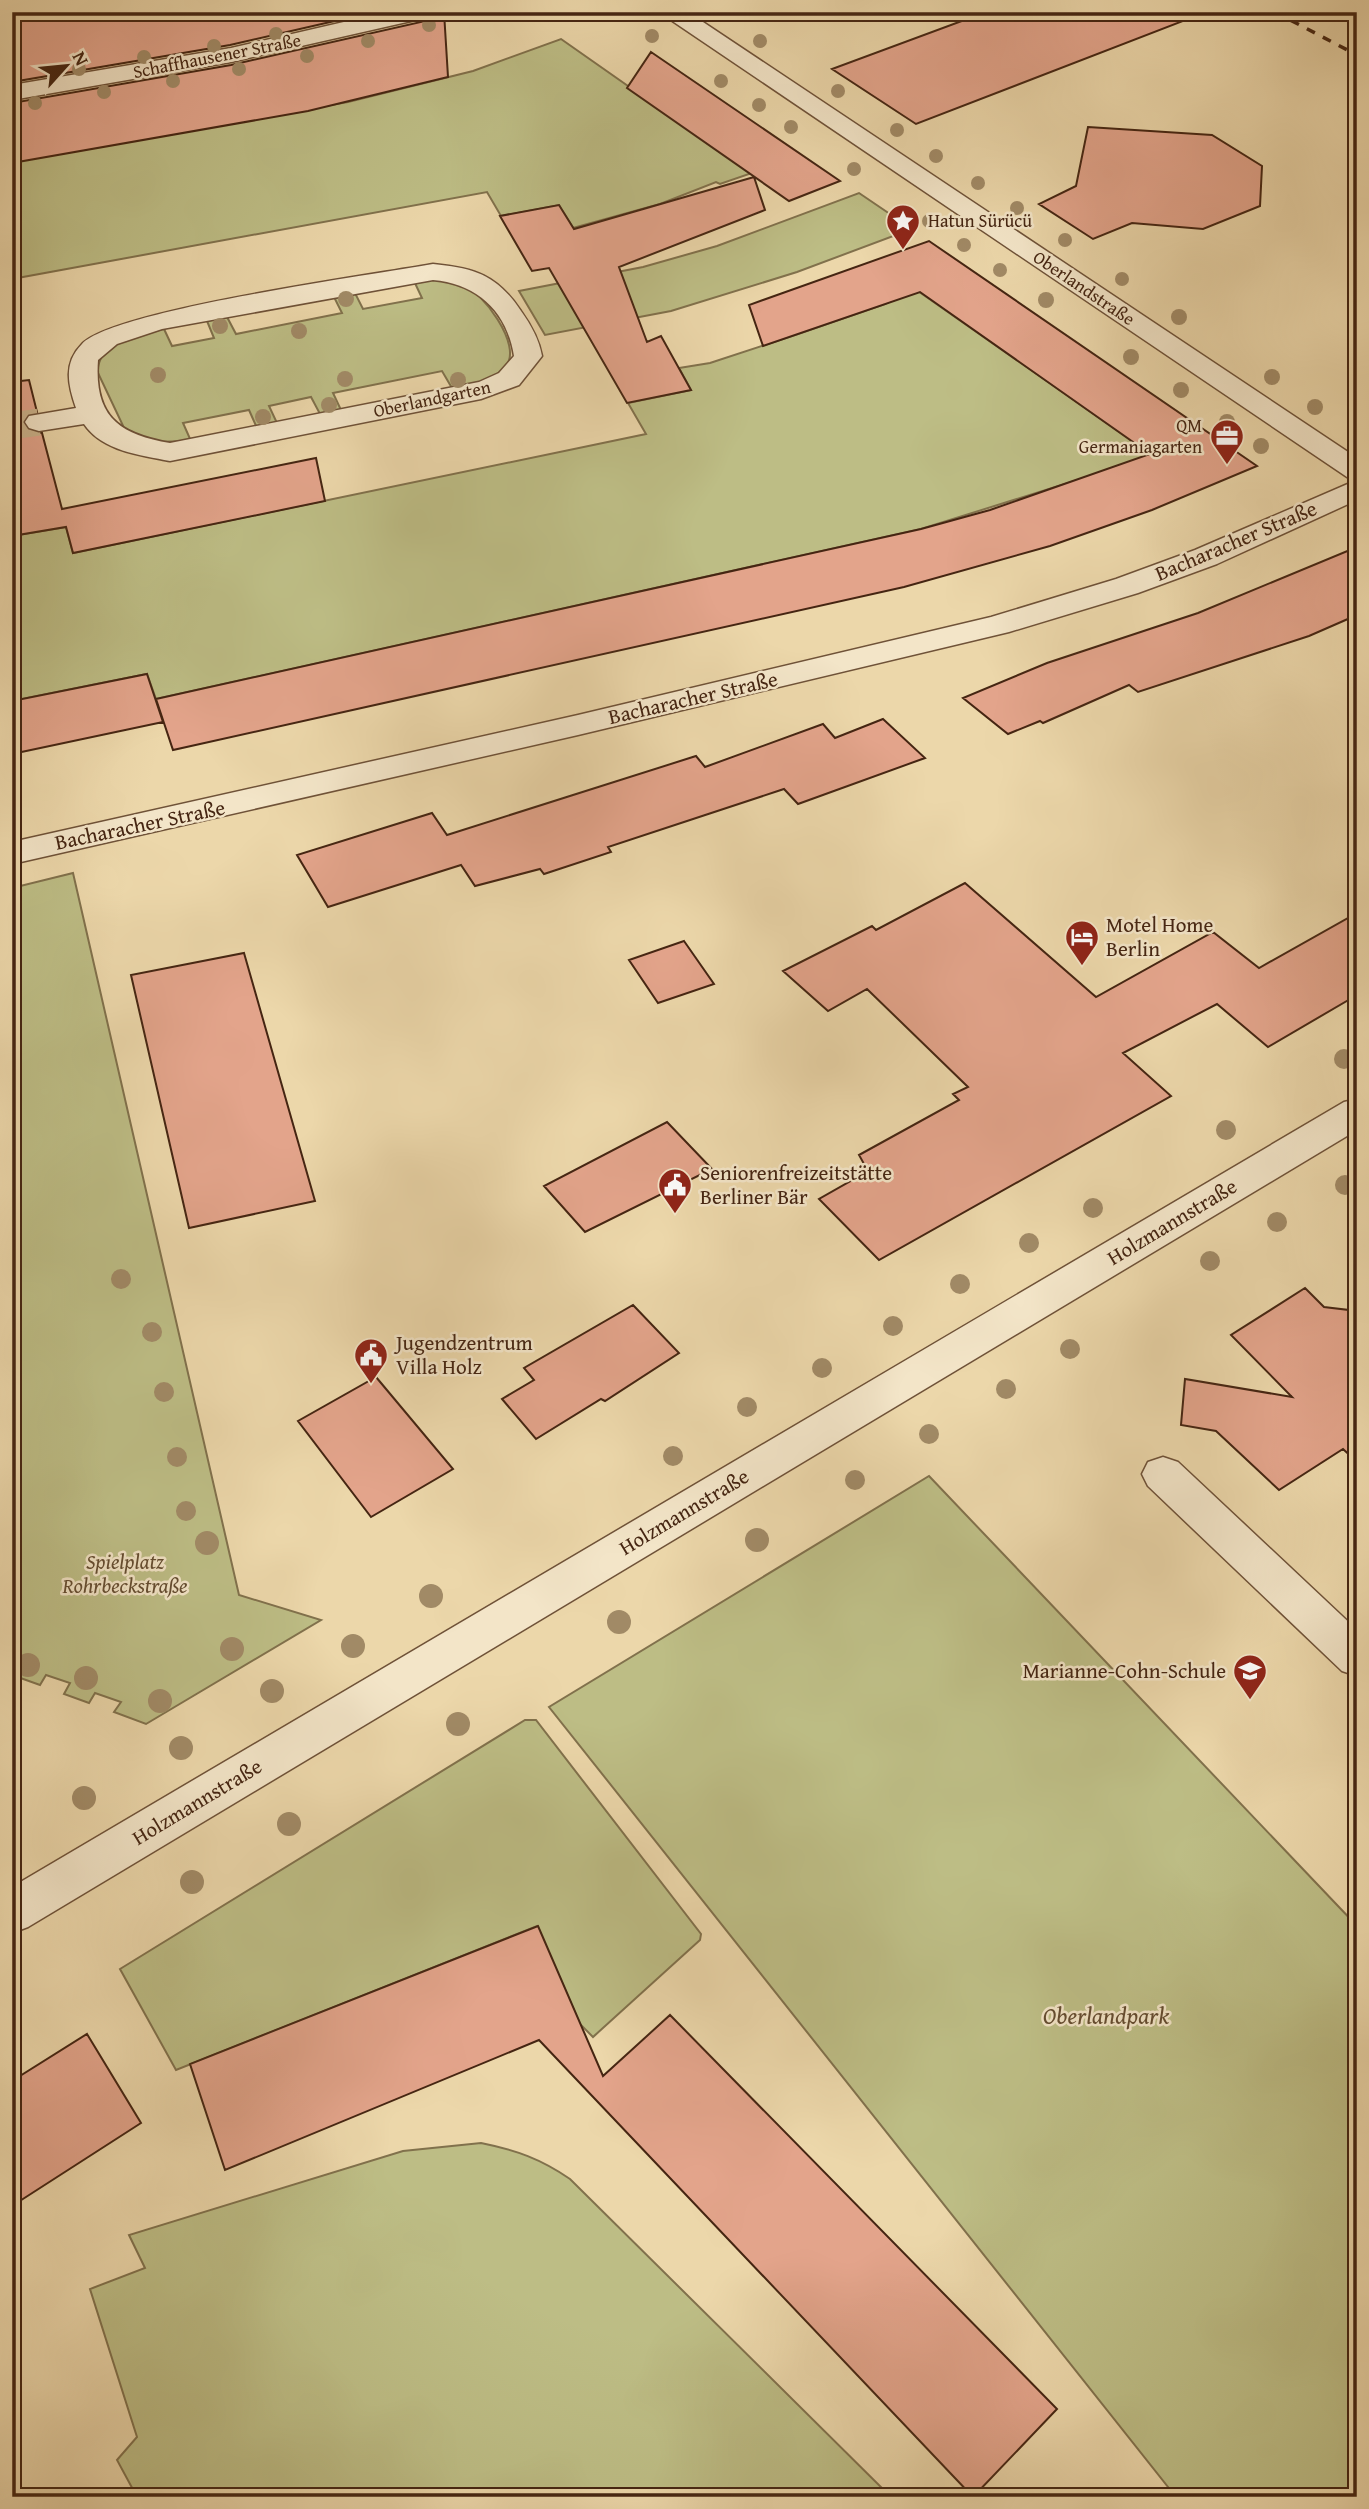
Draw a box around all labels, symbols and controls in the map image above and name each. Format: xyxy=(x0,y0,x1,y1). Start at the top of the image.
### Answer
street label: Schaffhausener Straße xyxy=(131,26,303,85)
north arrow xyxy=(32,32,102,102)
text: N xyxy=(66,46,97,71)
place icon: Hatun Sürücü xyxy=(884,202,922,251)
place label: Hatun Sürücü xyxy=(928,207,1032,234)
street label: Oberlandstraße xyxy=(1028,243,1141,332)
street label: Oberlandgarten xyxy=(371,373,493,424)
place label: QM Germaniagarten xyxy=(1079,412,1202,460)
office icon: QM Germaniagarten xyxy=(1208,417,1246,466)
street label: Bacharacher Straße xyxy=(1150,492,1322,589)
street label: Bacharacher Straße xyxy=(605,663,781,732)
street label: Bacharacher Straße xyxy=(52,791,228,858)
place label: Motel Home Berlin xyxy=(1106,909,1214,964)
hotel icon: Motel Home Berlin xyxy=(1063,918,1101,967)
place label: Seniorenfreizeitstätte Berliner Bär xyxy=(700,1157,892,1212)
public building icon: Seniorenfreizeitstätte Berliner Bär xyxy=(656,1166,694,1215)
street label: Holzmannstraße xyxy=(1101,1170,1243,1273)
place label: Jugendzentrum Villa Holz xyxy=(393,1327,533,1382)
public building icon: Jugendzentrum Villa Holz xyxy=(352,1336,390,1385)
street label: Holzmannstraße xyxy=(613,1460,755,1563)
park label: Spielplatz Rohrbeckstraße xyxy=(61,1546,188,1601)
school or university icon: Marianne-Cohn-Schule xyxy=(1231,1652,1269,1701)
place label: Marianne-Cohn-Schule xyxy=(1023,1655,1226,1686)
street label: Holzmannstraße xyxy=(126,1750,268,1853)
park label: Oberlandpark xyxy=(1043,1998,1169,2033)

